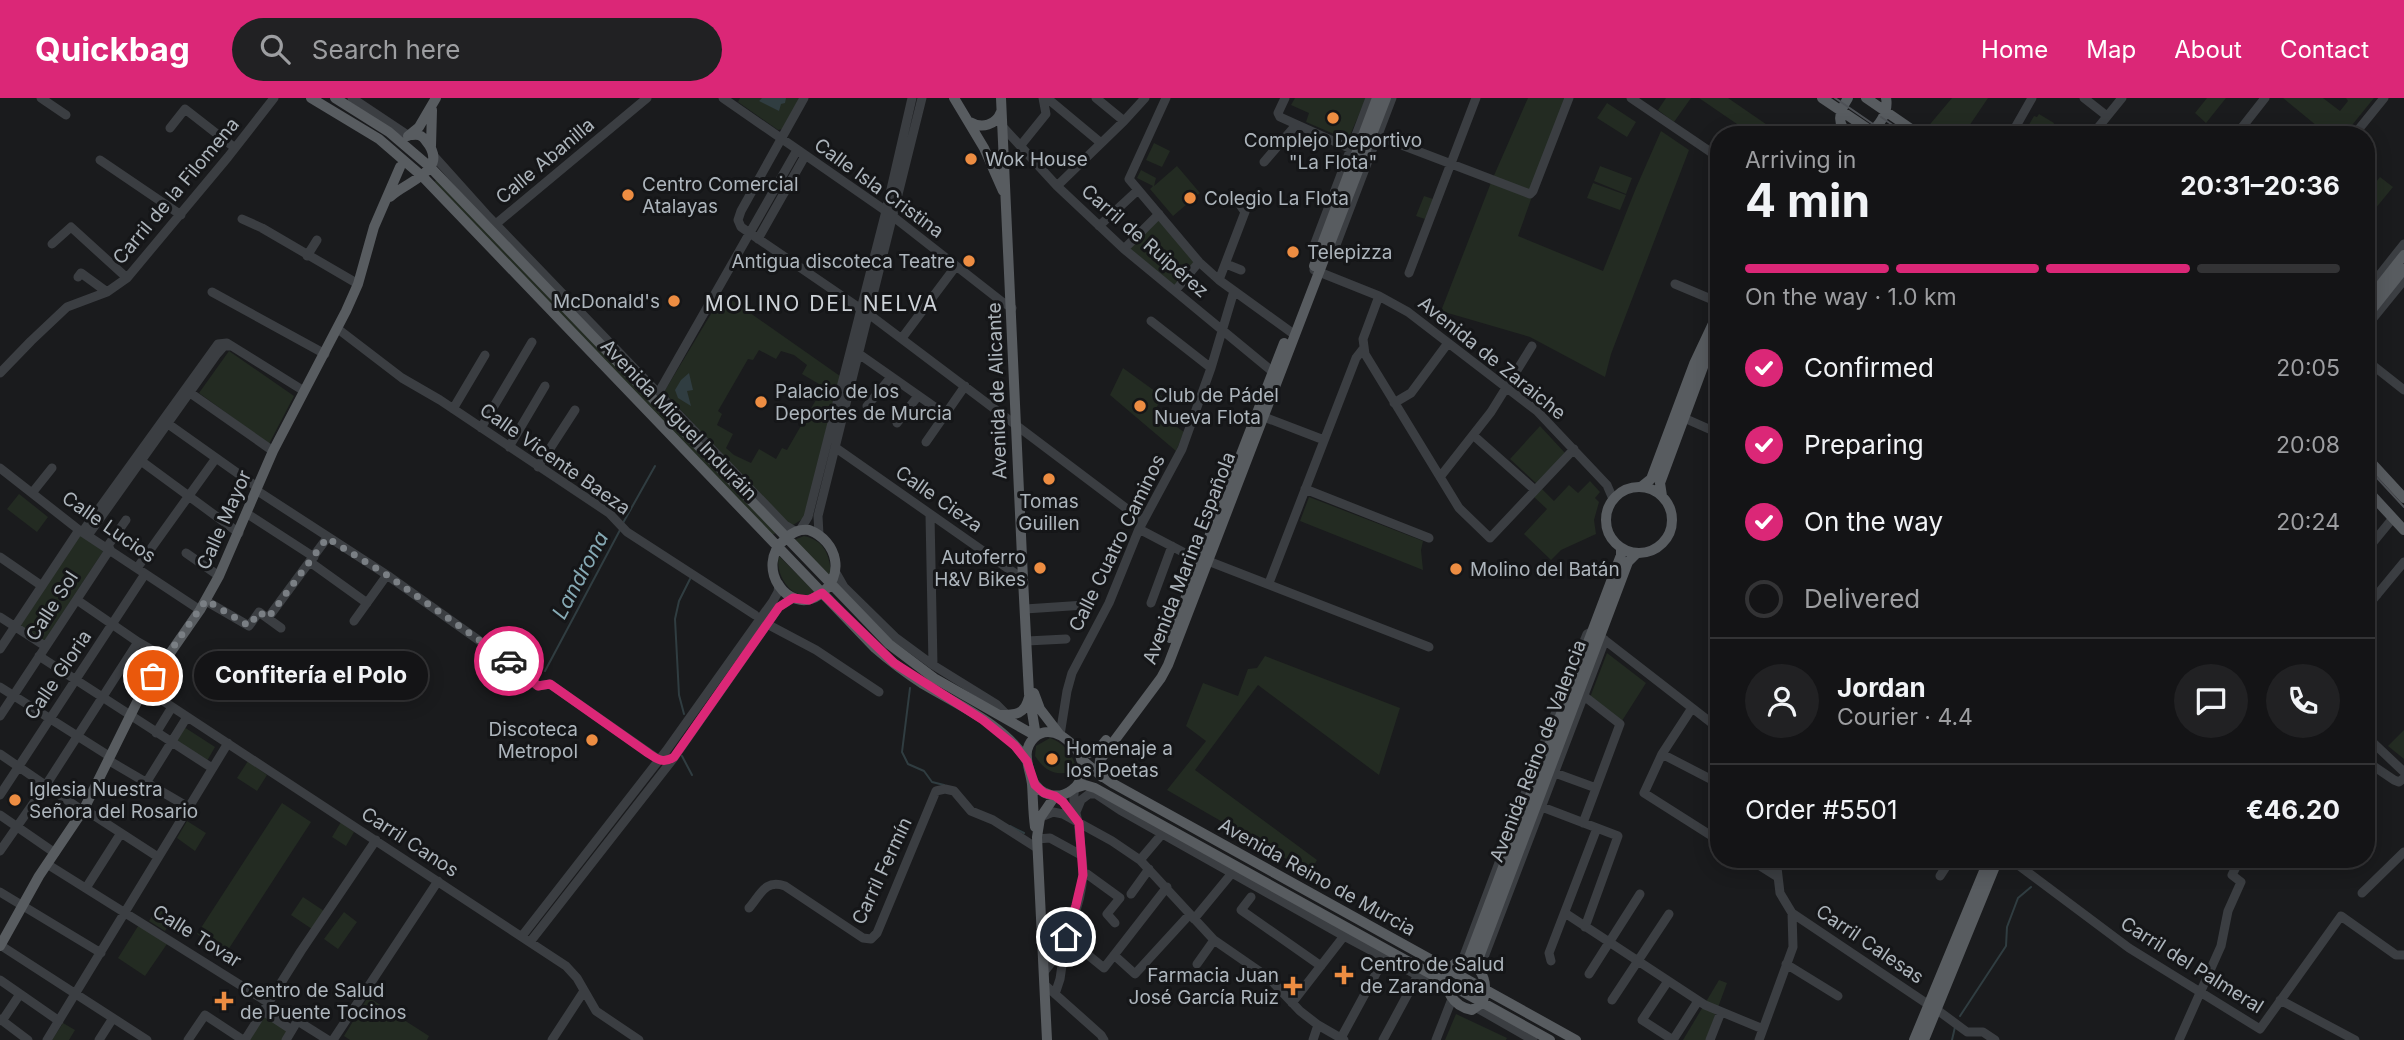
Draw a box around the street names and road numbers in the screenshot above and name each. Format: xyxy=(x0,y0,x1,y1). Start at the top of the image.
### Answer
street label: Carril de la Filomena xyxy=(108,113,244,269)
street label: Calle Abanilla xyxy=(491,113,599,209)
street label: Calle Isla Cristina xyxy=(810,133,948,243)
street label: Carril de Ruipérez xyxy=(1077,180,1213,302)
street label: Avenida de Zaraiche xyxy=(1414,291,1570,425)
street label: Avenida de Alicante xyxy=(982,302,1012,480)
street label: Avenida Miguel Induráin xyxy=(596,335,762,505)
street label: Calle Vicente Baeza xyxy=(475,398,635,520)
street label: Avenida Marina Española xyxy=(1138,449,1240,667)
street label: Calle Cuatro Caminos xyxy=(1064,451,1170,635)
street label: Calle Cieza xyxy=(891,461,987,537)
street label: Calle Mayor xyxy=(192,467,256,573)
street label: Calle Lucios xyxy=(58,486,160,568)
street label: Calle Sol xyxy=(21,567,83,645)
street label: Calle Gloria xyxy=(20,626,96,724)
street label: Avenida Reino de Valencia xyxy=(1485,637,1591,865)
street label: Carril Canos xyxy=(357,802,463,882)
street label: Avenida Reino de Murcia xyxy=(1214,813,1420,941)
street label: Carril Fermín xyxy=(847,814,917,928)
street label: Calle Tovar xyxy=(148,900,246,972)
street label: Carril Calesas xyxy=(1812,900,1928,988)
street label: Carril del Palmeral xyxy=(2116,912,2268,1018)

